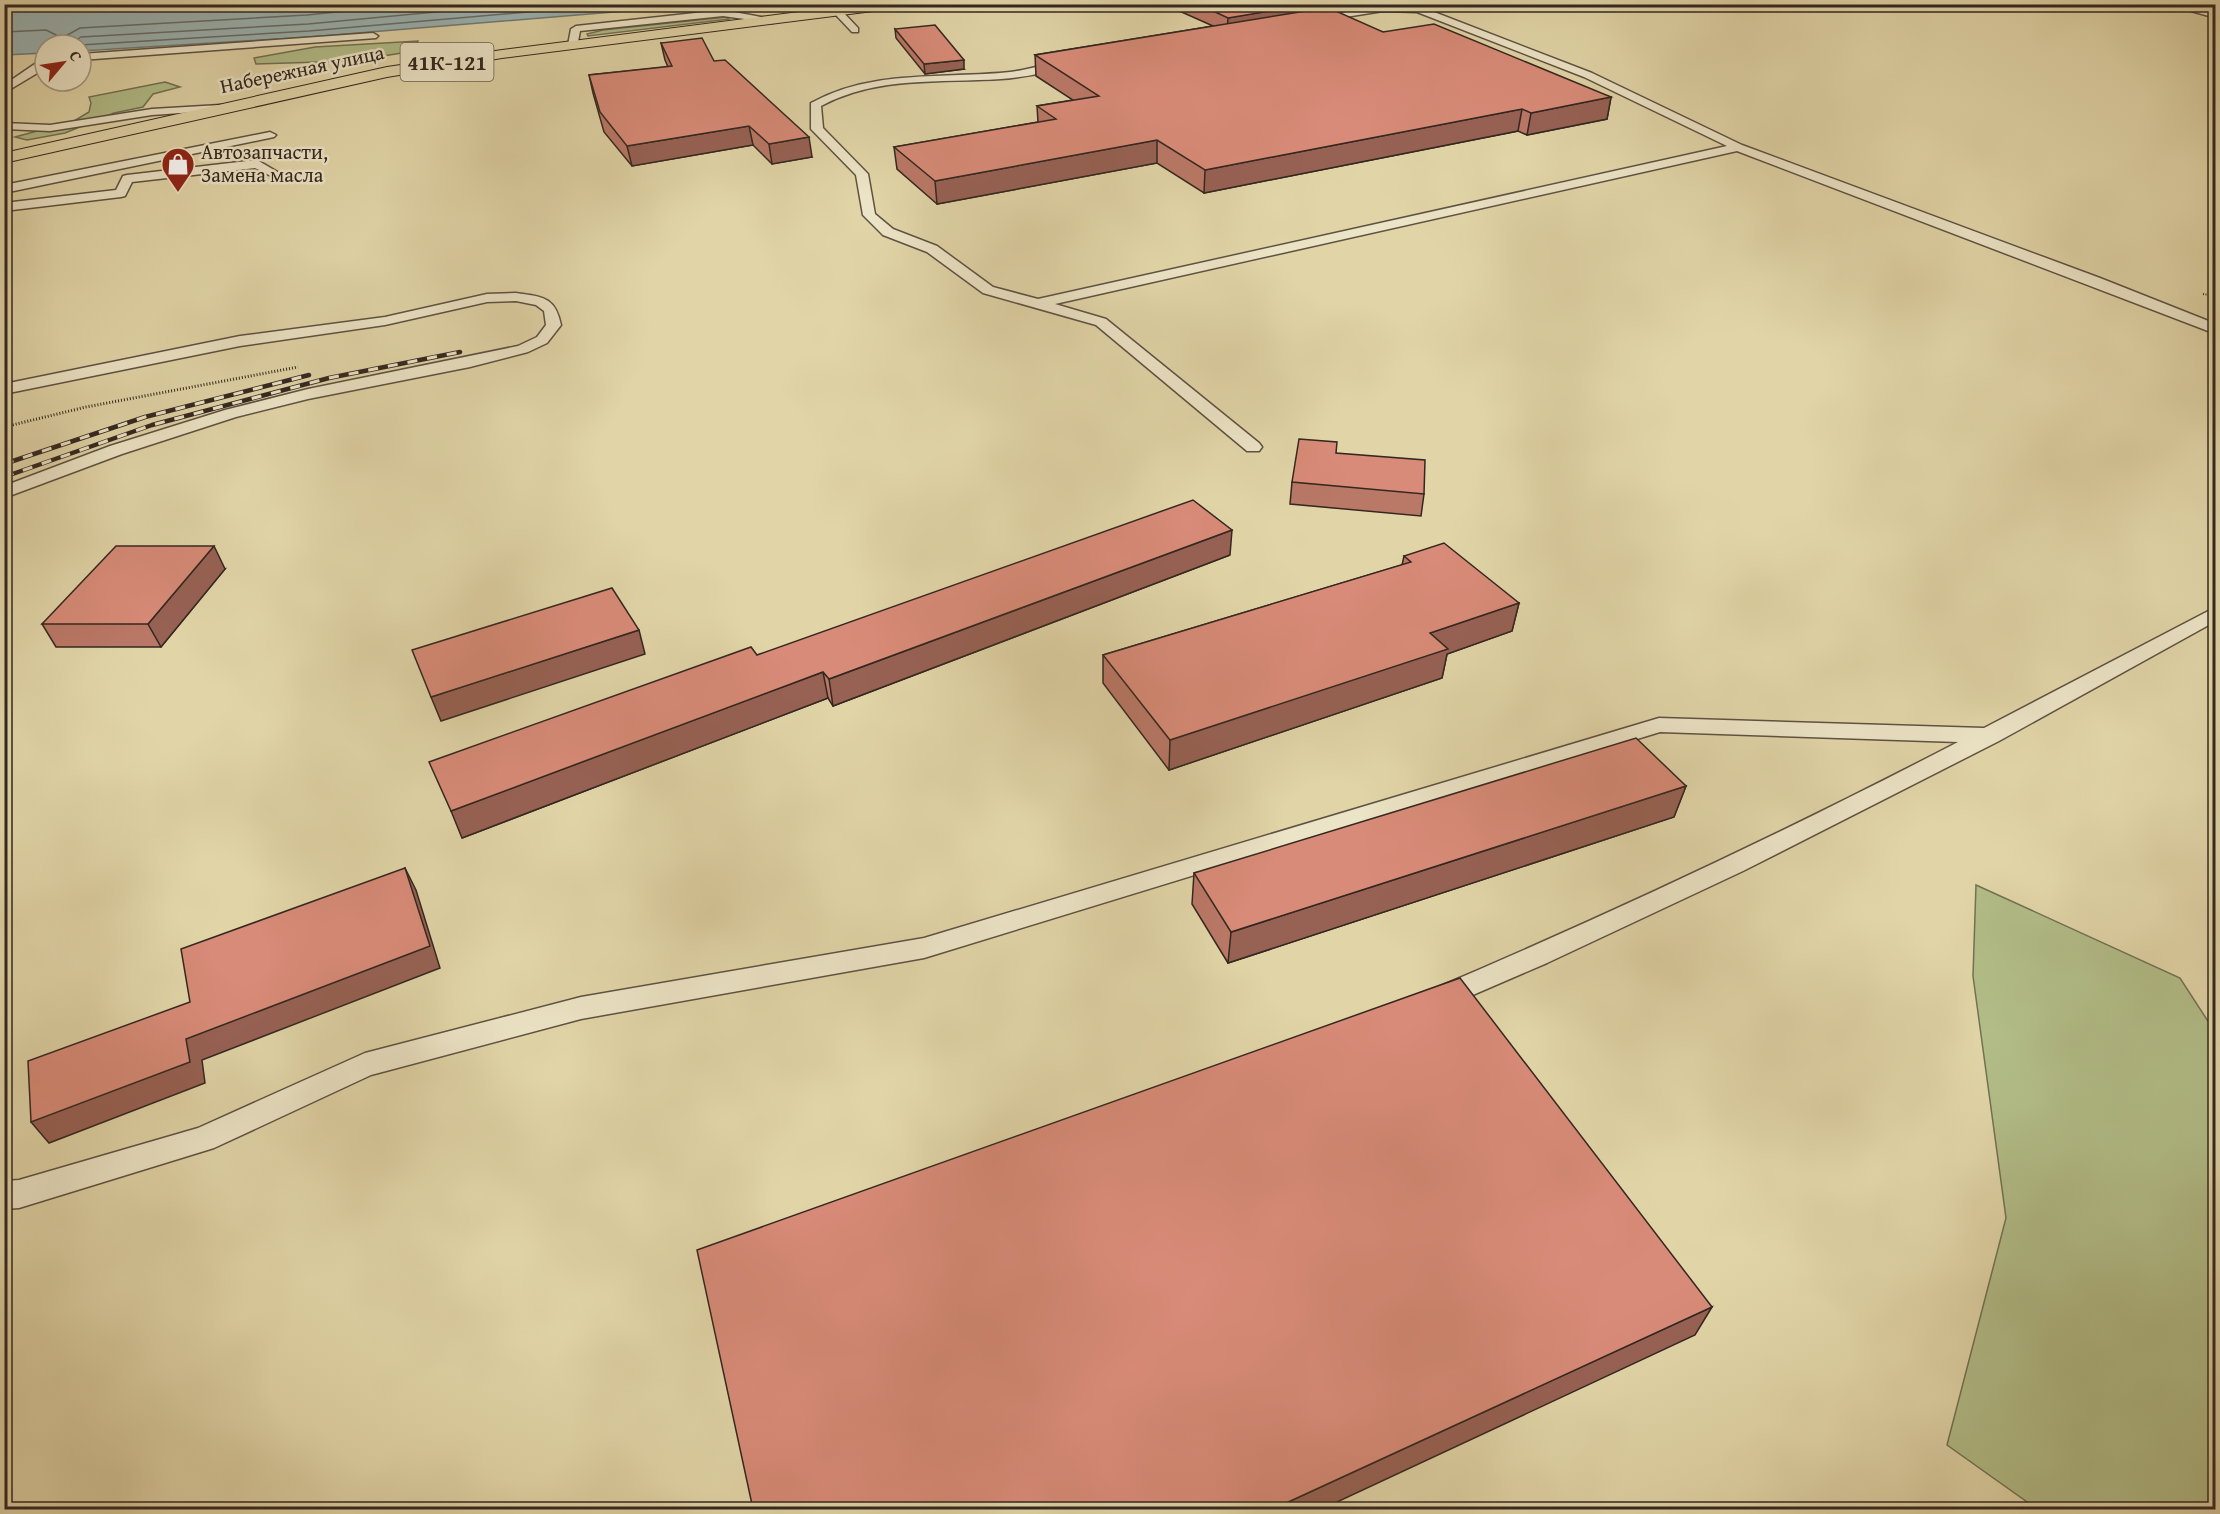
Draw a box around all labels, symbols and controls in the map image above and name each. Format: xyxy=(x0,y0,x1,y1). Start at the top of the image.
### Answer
north arrow xyxy=(33,33,93,93)
street label: Набережная улица xyxy=(217,37,387,100)
road number: 41К-121 xyxy=(400,43,494,81)
text: С xyxy=(63,46,89,66)
place label: Автозапчасти, Замена масла xyxy=(201,137,328,189)
shop icon: Автозапчасти, Замена масла xyxy=(160,146,196,193)

